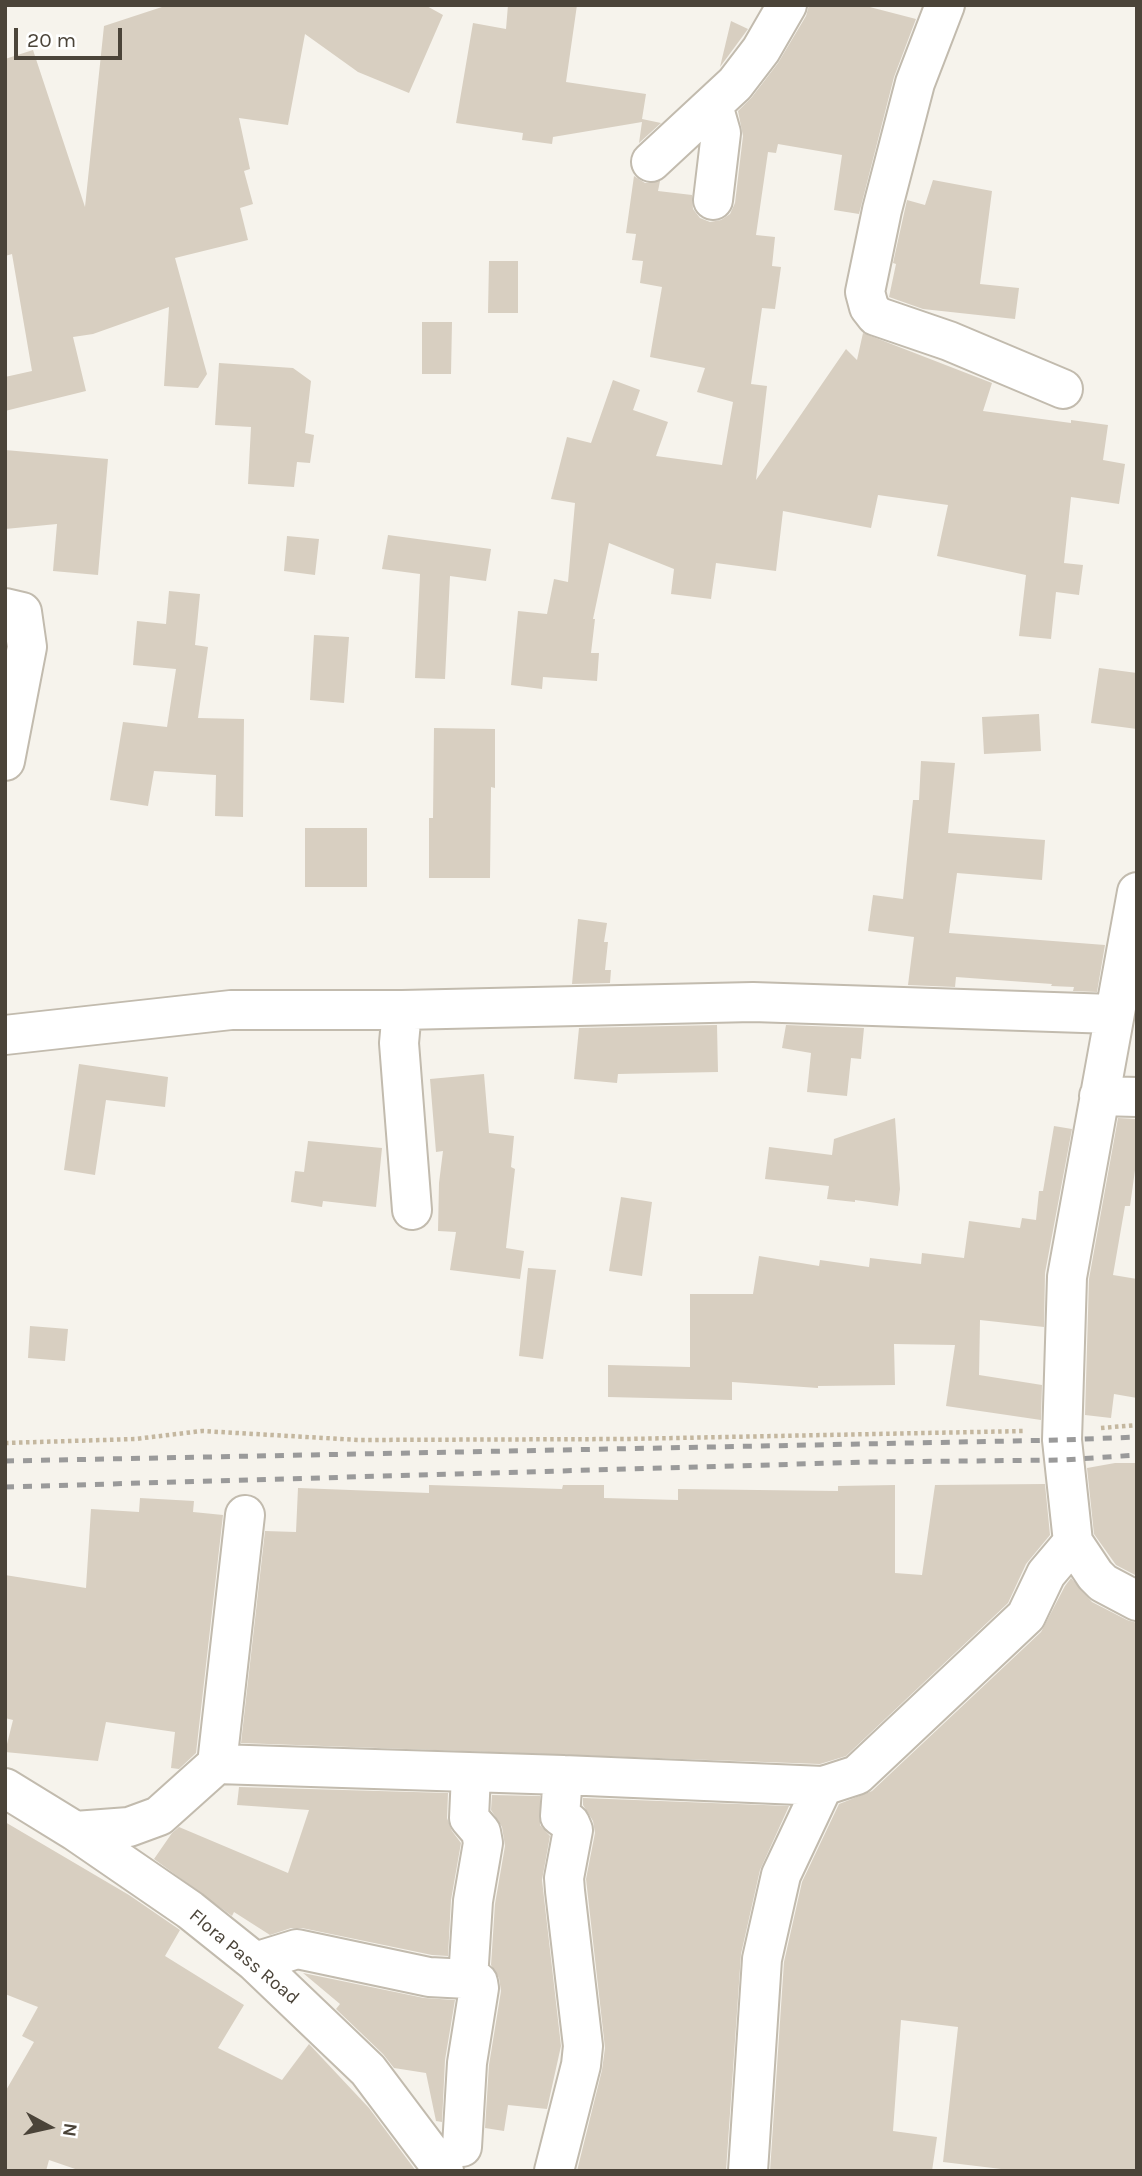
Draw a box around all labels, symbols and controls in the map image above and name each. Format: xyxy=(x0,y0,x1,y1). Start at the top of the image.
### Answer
scale bar xyxy=(18,14,126,58)
text: 20 m xyxy=(27,28,76,52)
street label: Flora Pass Road xyxy=(184,1904,304,2010)
north arrow xyxy=(14,2092,84,2162)
text: N xyxy=(58,2122,82,2138)

